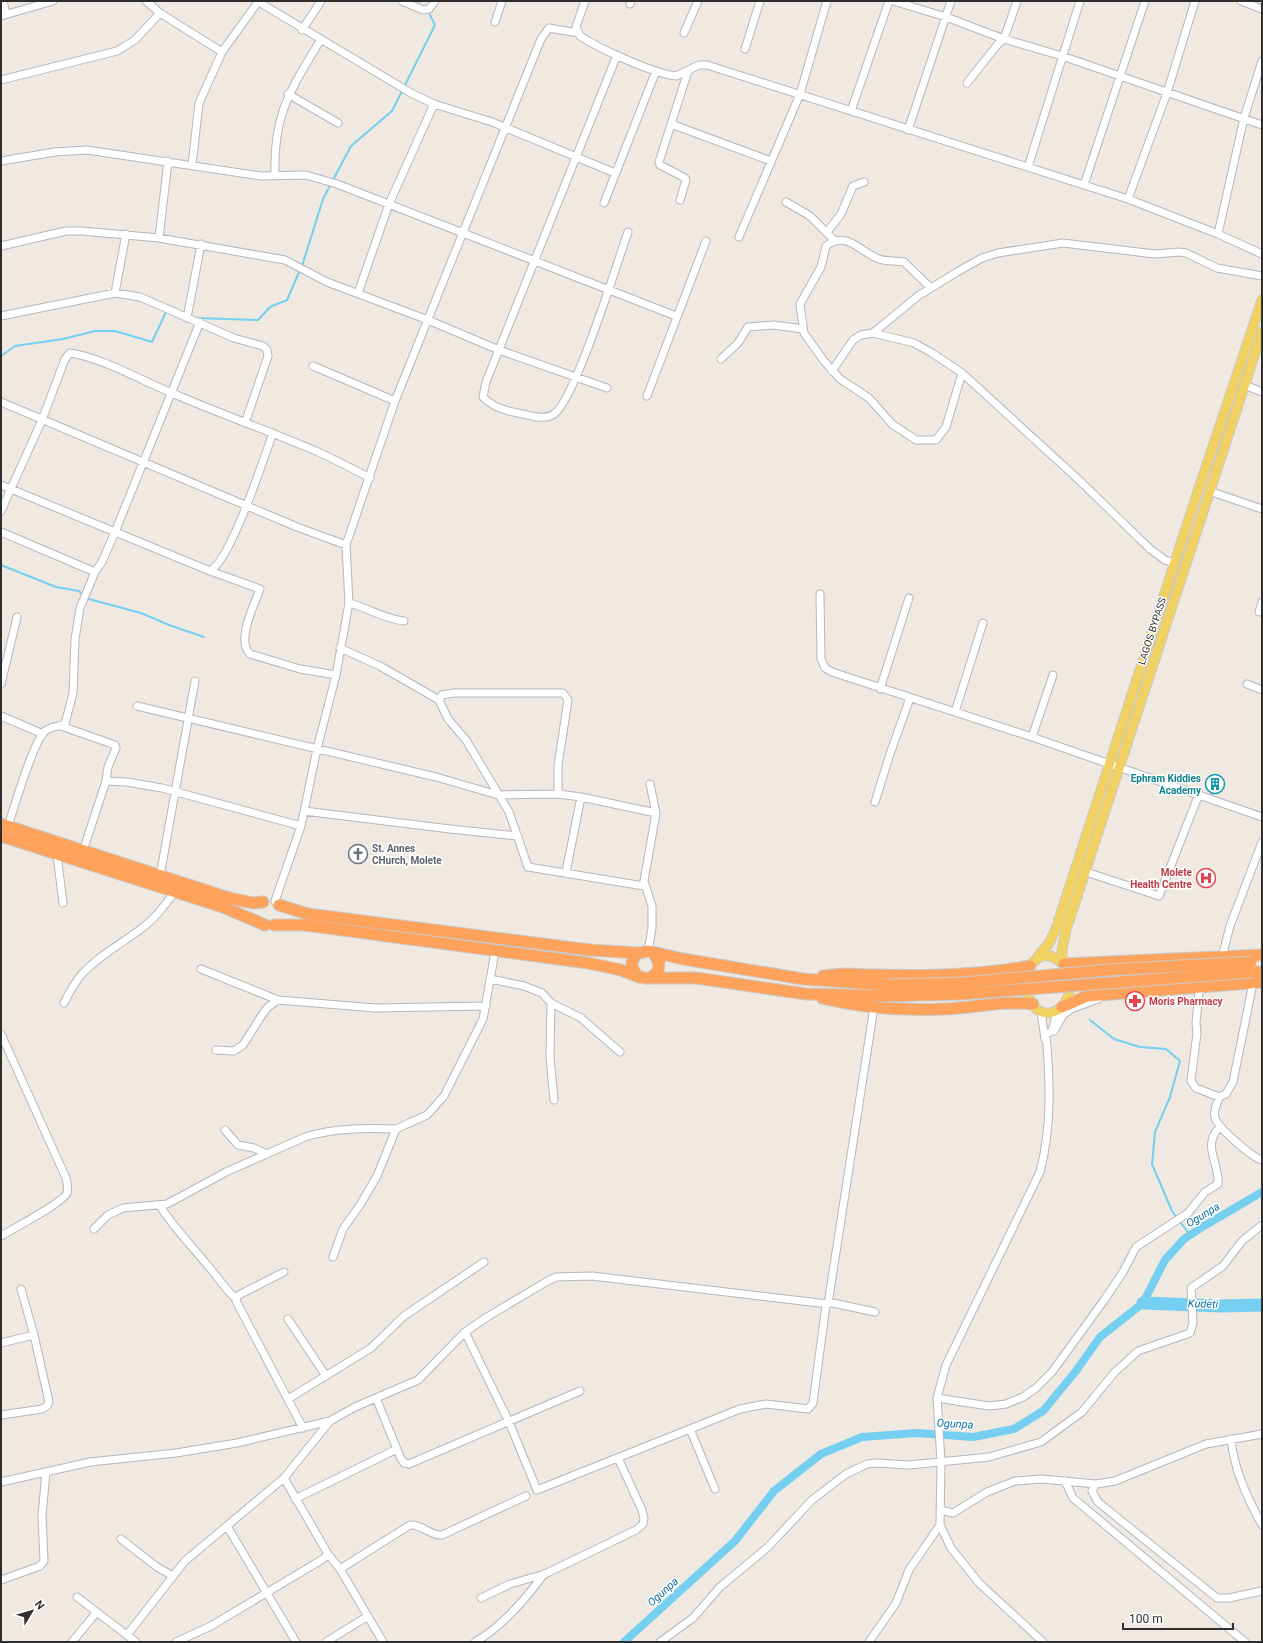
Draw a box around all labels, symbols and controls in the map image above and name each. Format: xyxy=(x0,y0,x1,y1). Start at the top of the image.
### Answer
street label: LAGOS BYPASS xyxy=(1136,596,1168,666)
place label: Ephram Kiddies Academy xyxy=(1131,773,1202,796)
building icon: Ephram Kiddies Academy xyxy=(1204,773,1226,795)
church icon: St. Annes CHurch, Molete xyxy=(347,843,369,865)
place label: St. Annes CHurch, Molete xyxy=(372,843,442,867)
place label: Molete Health Centre xyxy=(1130,867,1193,890)
hospital icon: Molete Health Centre xyxy=(1195,867,1217,889)
pharmacy icon: Moris Pharmacy xyxy=(1124,990,1146,1012)
place label: Moris Pharmacy xyxy=(1149,996,1224,1007)
water label: Ogunpa xyxy=(1184,1200,1222,1230)
water label: Kudeti xyxy=(1188,1297,1219,1311)
water label: Ogunpa xyxy=(936,1417,974,1431)
water label: Ogunpa xyxy=(645,1575,681,1609)
north arrow xyxy=(12,1591,52,1631)
text: N xyxy=(32,1598,47,1612)
scale bar xyxy=(1123,1605,1233,1631)
text: 100 m xyxy=(1129,1612,1163,1626)

